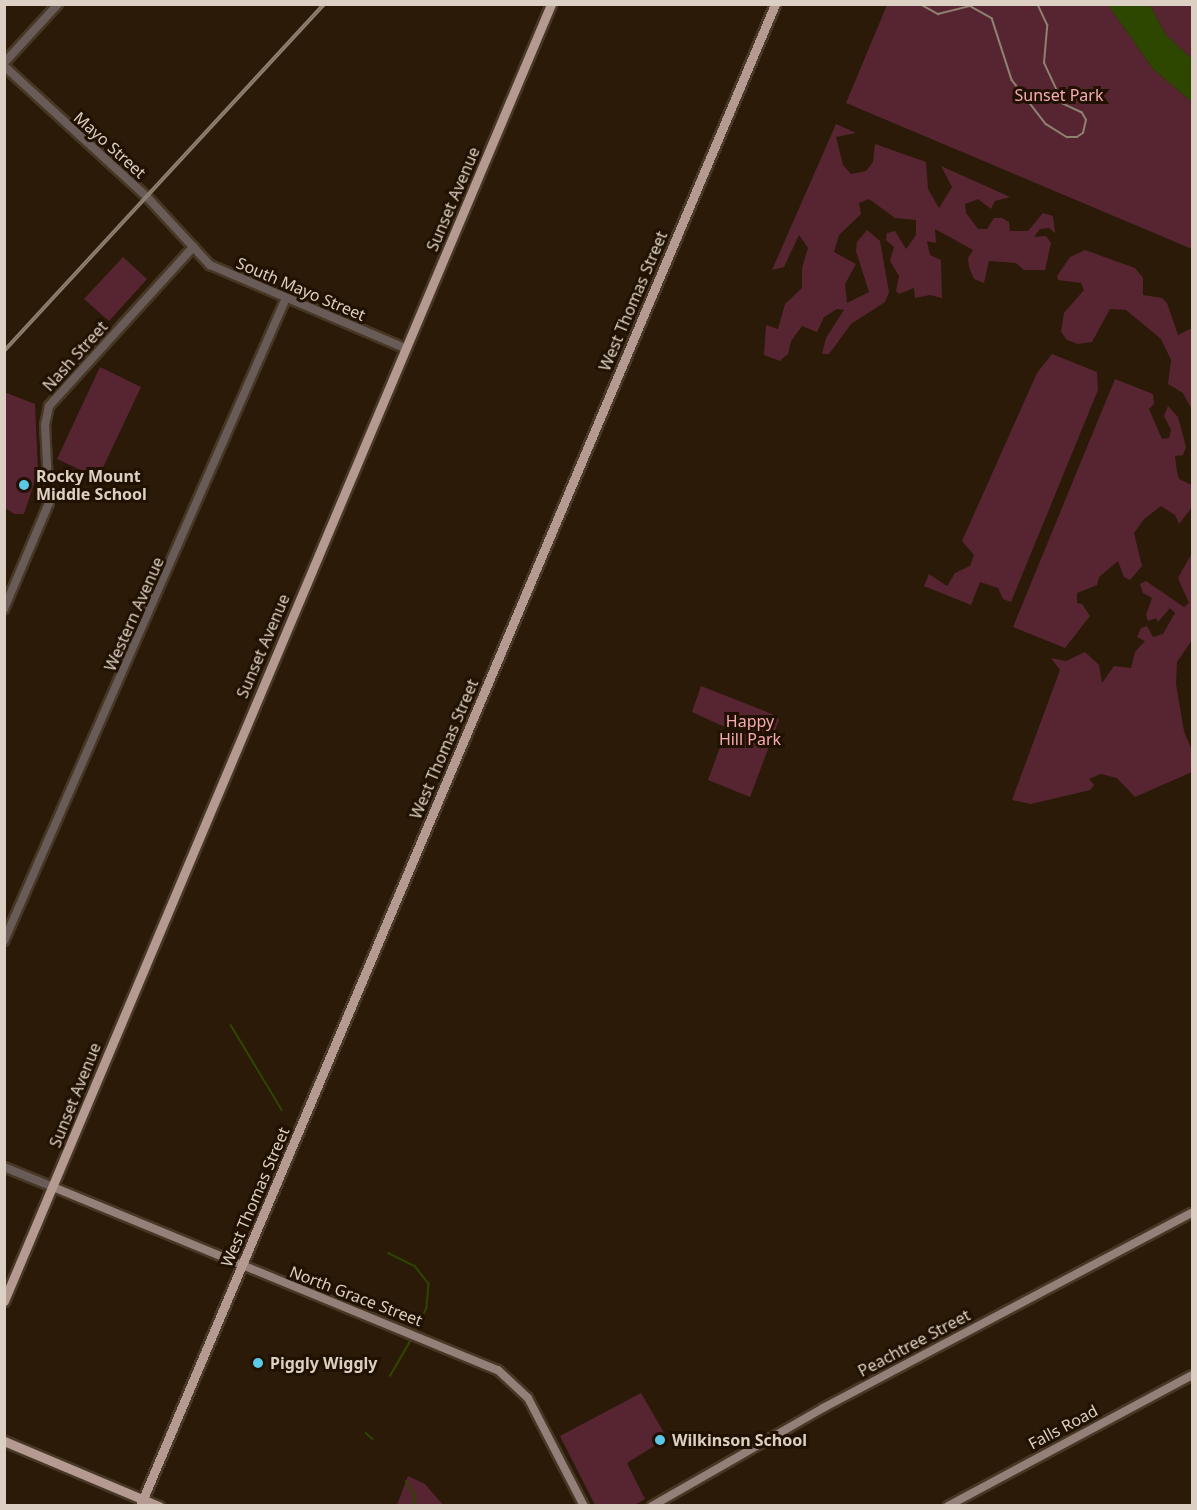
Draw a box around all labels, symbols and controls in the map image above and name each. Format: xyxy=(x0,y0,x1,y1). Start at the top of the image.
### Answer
park label: Sunset Park xyxy=(1015,85,1103,105)
street label: Mayo Street xyxy=(70,108,150,182)
street label: Sunset Avenue xyxy=(422,144,484,254)
street label: West Thomas Street xyxy=(595,228,671,374)
street label: South Mayo Street xyxy=(234,253,368,325)
street label: Nash Street xyxy=(39,317,111,395)
place label: Rocky Mount Middle School xyxy=(36,466,147,504)
marker: Rocky Mount Middle School xyxy=(17,478,31,492)
street label: Western Avenue xyxy=(100,554,168,674)
street label: Sunset Avenue xyxy=(232,591,294,701)
street label: West Thomas Street xyxy=(406,676,482,822)
park label: Happy Hill Park xyxy=(719,711,781,749)
street label: Sunset Avenue xyxy=(45,1040,105,1150)
street label: West Thomas Street xyxy=(217,1124,293,1270)
street label: North Grace Street xyxy=(287,1262,425,1330)
street label: Peachtree Street xyxy=(855,1305,973,1381)
place label: Piggly Wiggly xyxy=(270,1353,377,1373)
marker: Piggly Wiggly xyxy=(251,1356,265,1370)
street label: Falls Road xyxy=(1025,1401,1101,1453)
place label: Wilkinson School xyxy=(672,1430,807,1450)
marker: Wilkinson School xyxy=(653,1433,667,1447)

